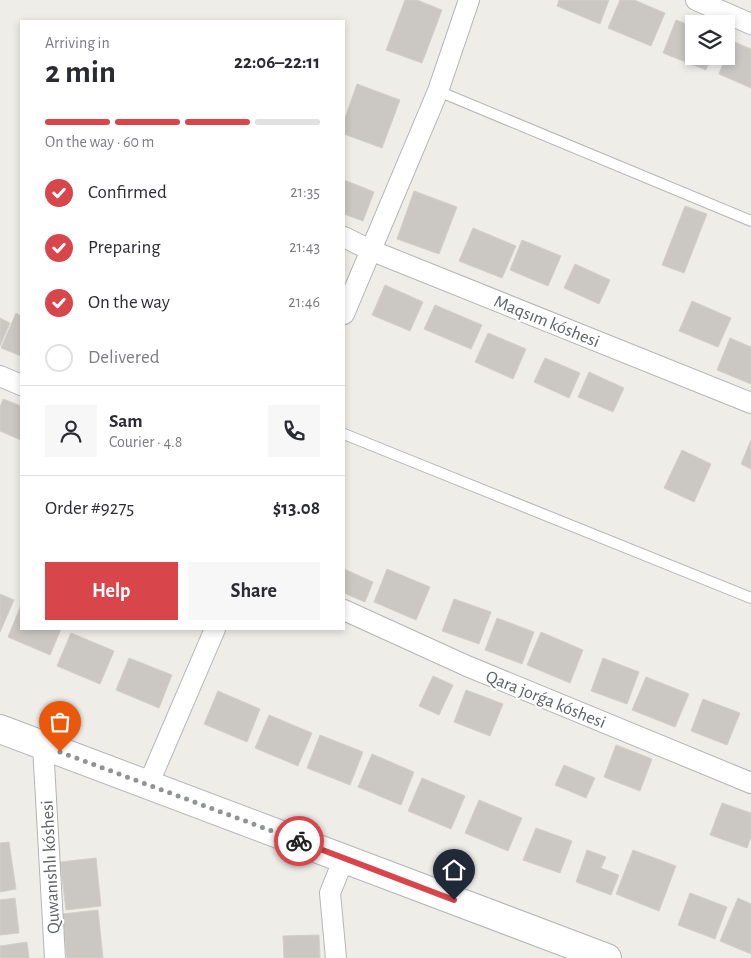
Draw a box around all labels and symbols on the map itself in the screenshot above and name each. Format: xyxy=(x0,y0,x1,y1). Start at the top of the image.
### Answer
street label: Maqsım kóshesi xyxy=(491,293,602,351)
street label: Qara jorǵa kóshesi xyxy=(483,668,608,732)
pin xyxy=(39,701,81,752)
street label: Quwanıshlı kóshesi xyxy=(39,800,63,934)
courier xyxy=(274,816,324,866)
pin xyxy=(433,849,475,900)

